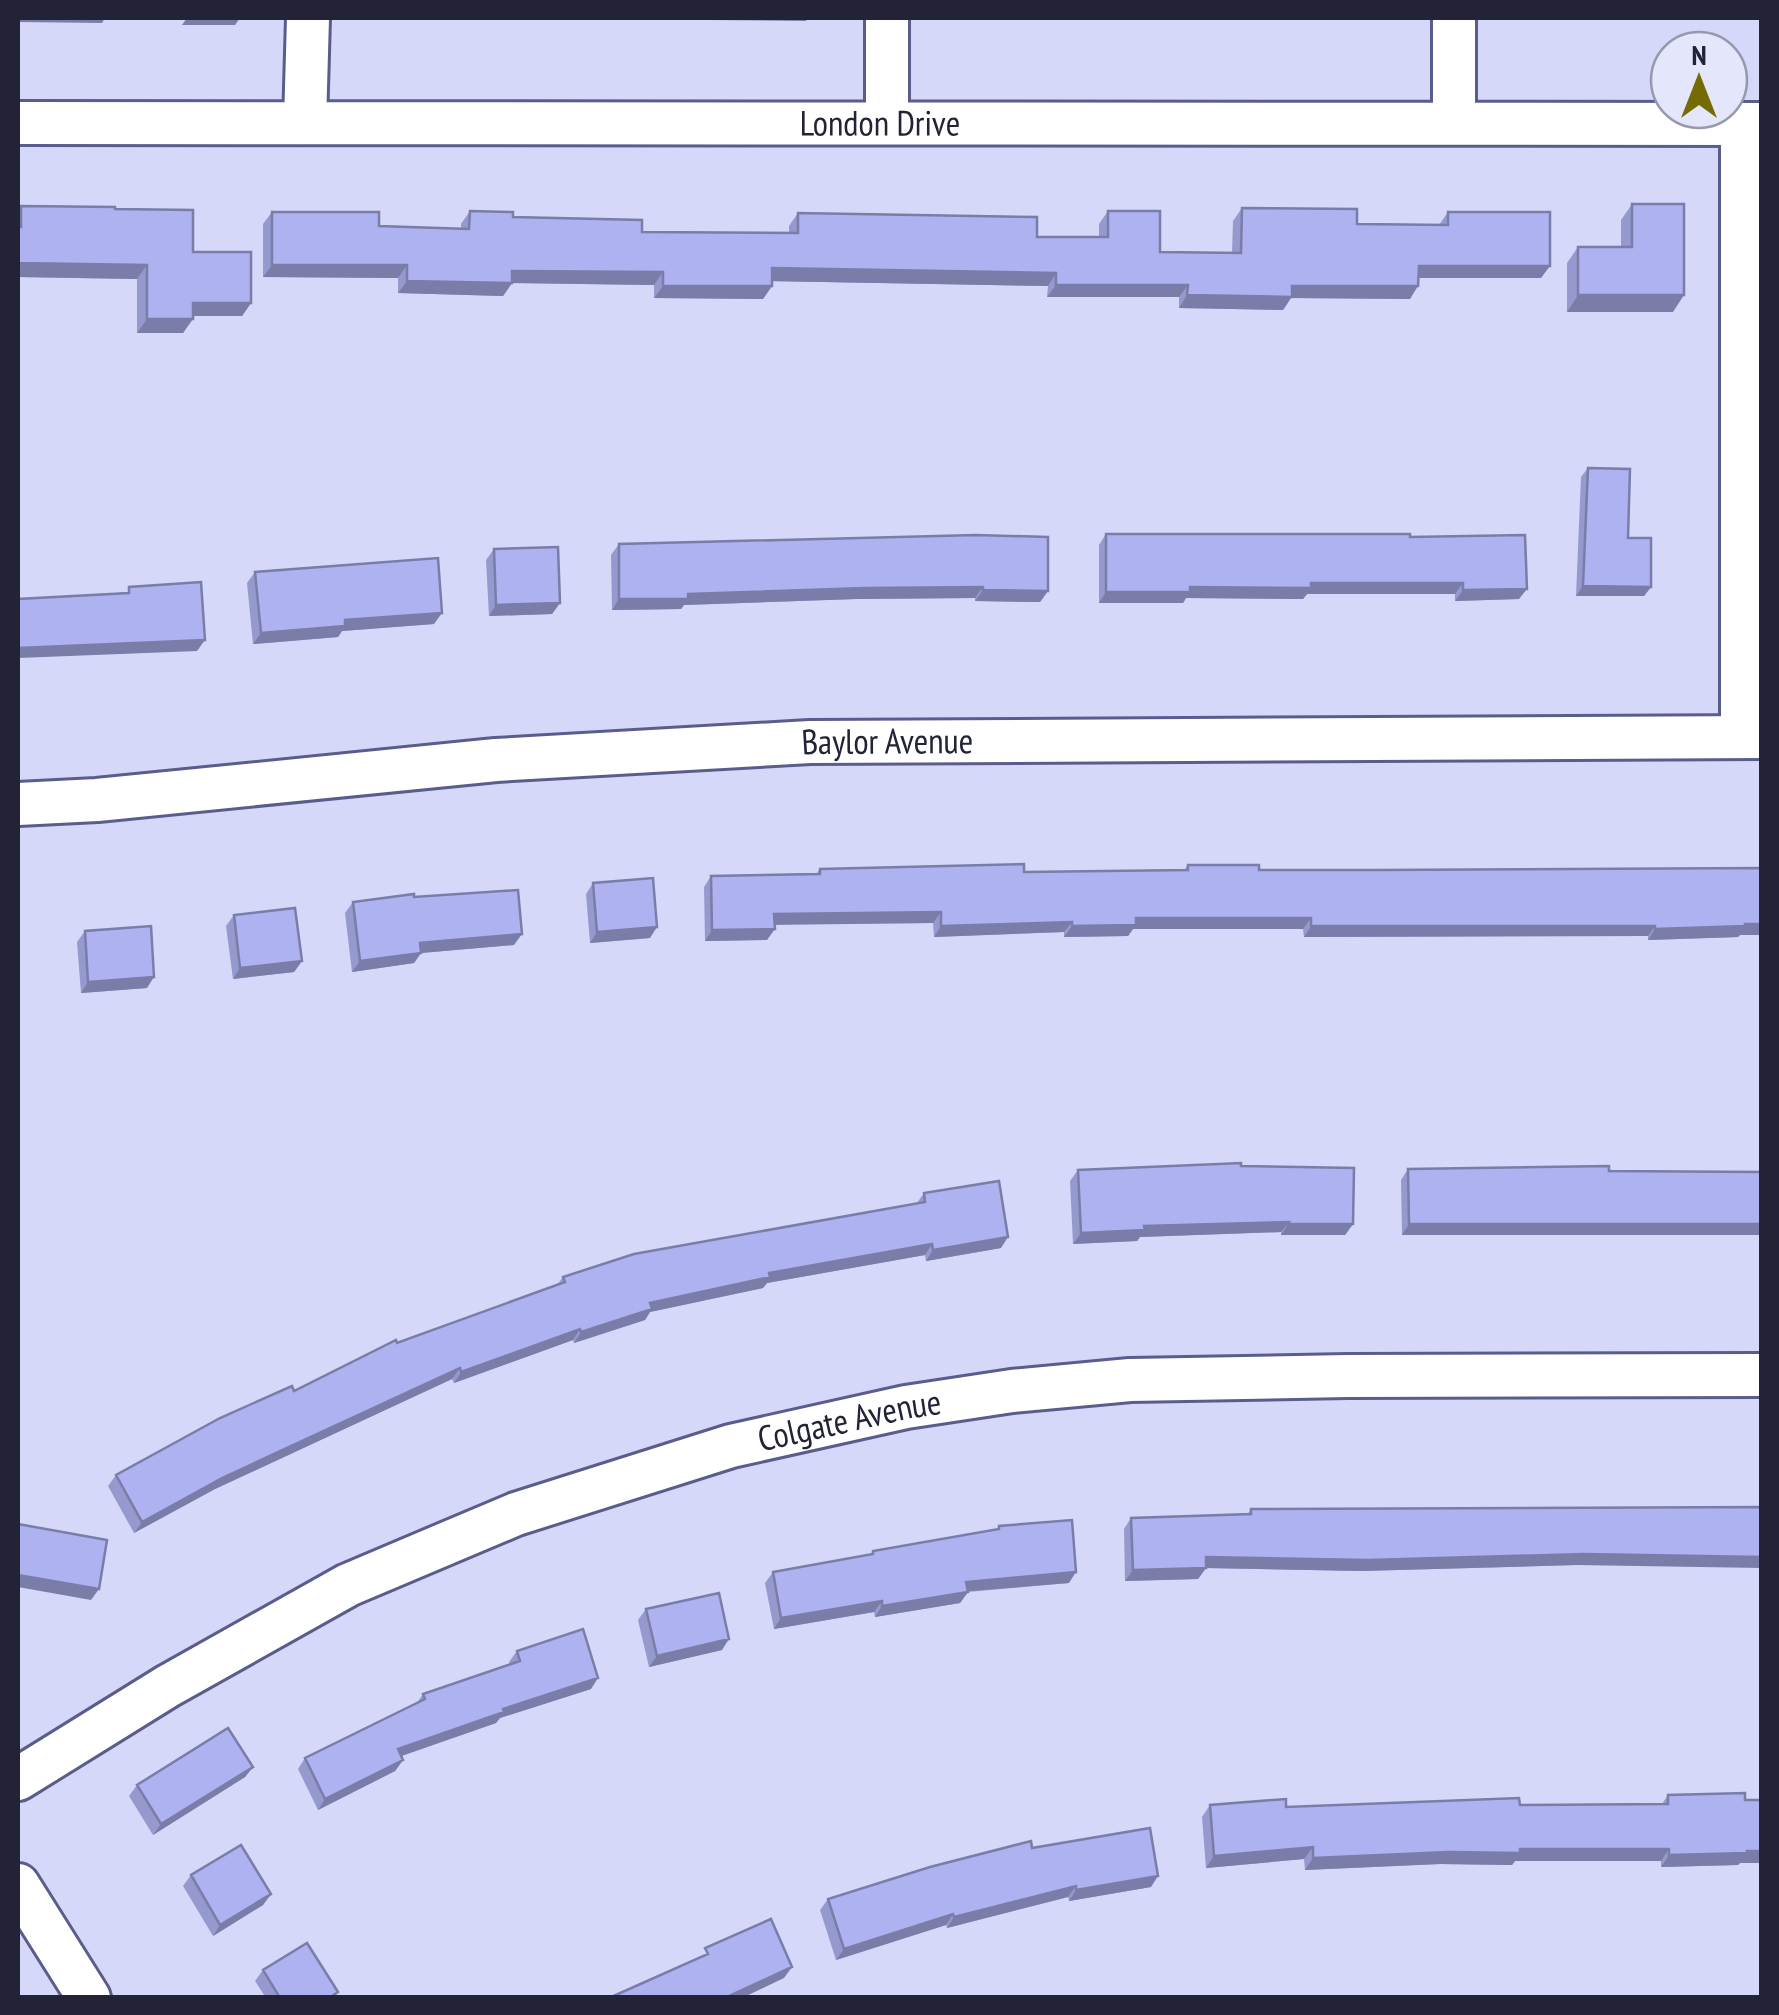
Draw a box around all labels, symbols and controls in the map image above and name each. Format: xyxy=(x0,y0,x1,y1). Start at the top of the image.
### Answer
north arrow xyxy=(1649,30,1749,130)
text: N xyxy=(1691,36,1707,73)
street label: London Drive xyxy=(800,99,960,146)
street label: Baylor Avenue xyxy=(800,717,973,764)
street label: Colgate Avenue xyxy=(753,1378,944,1461)

